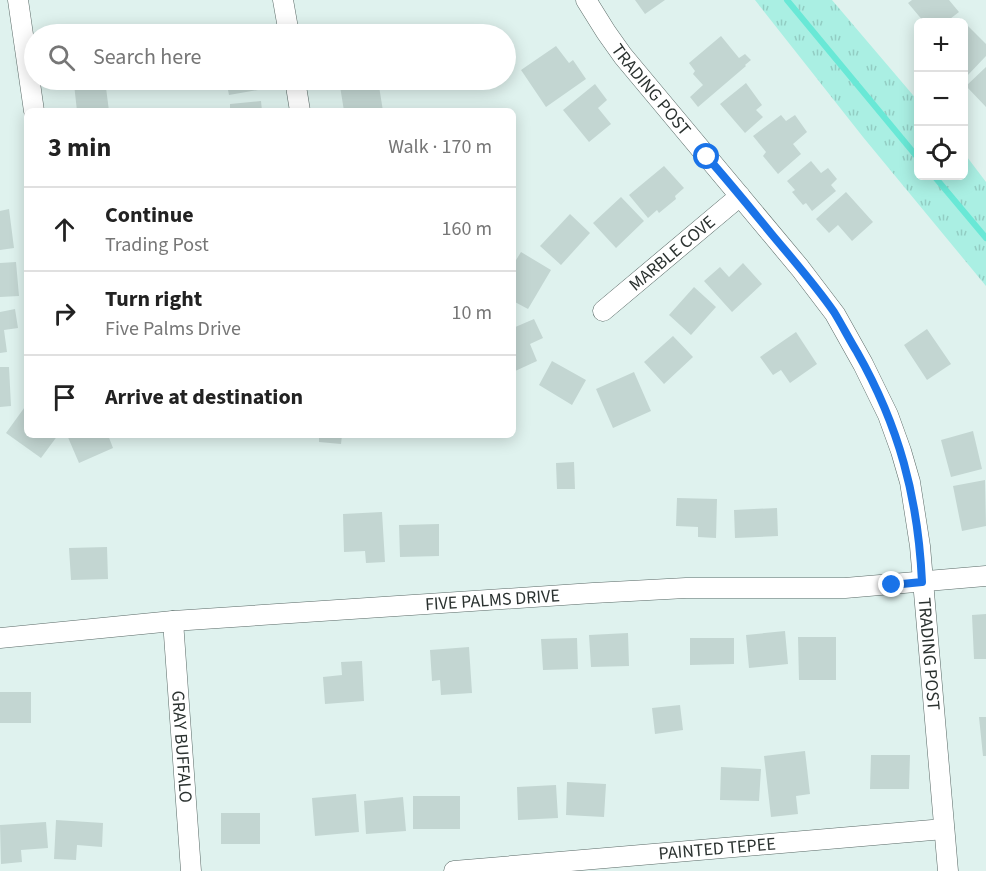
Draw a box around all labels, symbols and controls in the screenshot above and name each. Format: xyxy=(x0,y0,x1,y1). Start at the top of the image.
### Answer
map controls xyxy=(914,18,968,180)
button: + xyxy=(914,18,968,72)
search box xyxy=(24,24,516,90)
street label: TRADING POST xyxy=(605,39,697,142)
icon: search xyxy=(45,41,78,74)
text: Search here xyxy=(93,41,201,73)
button: − xyxy=(914,72,968,126)
button: locate xyxy=(914,126,968,180)
text: 3 min xyxy=(48,129,111,166)
text: Walk · 170 m xyxy=(388,133,492,161)
route start xyxy=(693,143,719,169)
text: Continue xyxy=(105,199,194,231)
street label: MARBLE COVE xyxy=(624,210,721,297)
icon: ahead xyxy=(48,213,81,246)
text: 160 m xyxy=(442,215,492,243)
text: Trading Post xyxy=(105,231,209,259)
text: Turn right xyxy=(105,283,202,315)
icon: right xyxy=(48,297,81,330)
text: 10 m xyxy=(452,299,492,327)
text: Five Palms Drive xyxy=(105,315,241,343)
icon: arrive xyxy=(48,381,81,414)
text: Arrive at destination xyxy=(105,381,303,413)
route end xyxy=(878,571,904,597)
street label: FIVE PALMS DRIVE xyxy=(424,583,561,617)
street label: TRADING POST xyxy=(912,597,946,712)
street label: GRAY BUFFALO xyxy=(165,690,198,804)
street label: PAINTED TEPEE xyxy=(657,831,777,866)

